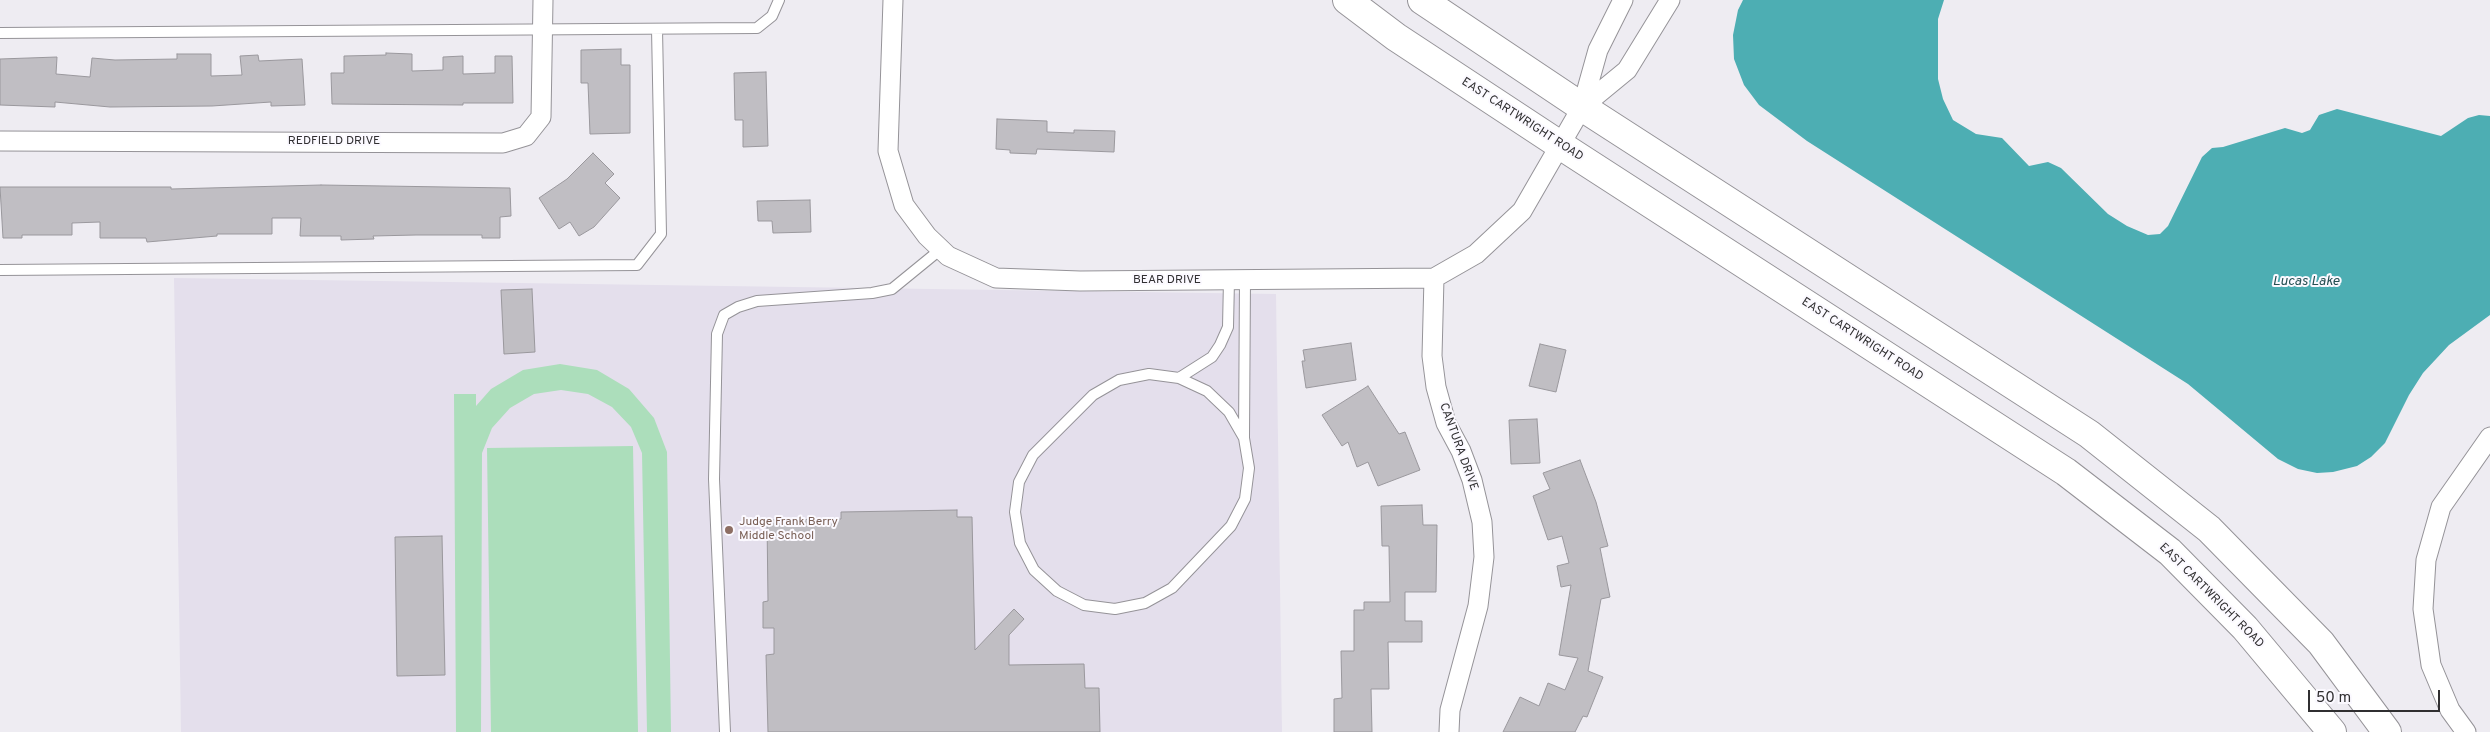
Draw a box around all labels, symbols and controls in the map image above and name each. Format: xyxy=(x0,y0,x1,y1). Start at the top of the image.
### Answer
street label: EAST CARTWRIGHT ROAD xyxy=(1458,75,1586,165)
street label: REDFIELD DRIVE xyxy=(288,135,380,149)
street label: BEAR DRIVE xyxy=(1133,274,1201,288)
water label: Lucas Lake xyxy=(2272,274,2340,290)
street label: EAST CARTWRIGHT ROAD xyxy=(1798,295,1926,385)
street label: CANTURA DRIVE xyxy=(1435,401,1481,493)
place label: Judge Frank Berry Middle School xyxy=(739,516,838,544)
marker: Judge Frank Berry Middle School xyxy=(723,524,735,536)
street label: EAST CARTWRIGHT ROAD xyxy=(2156,541,2266,651)
scale bar xyxy=(2310,680,2442,712)
text: 50 m xyxy=(2316,689,2351,708)

